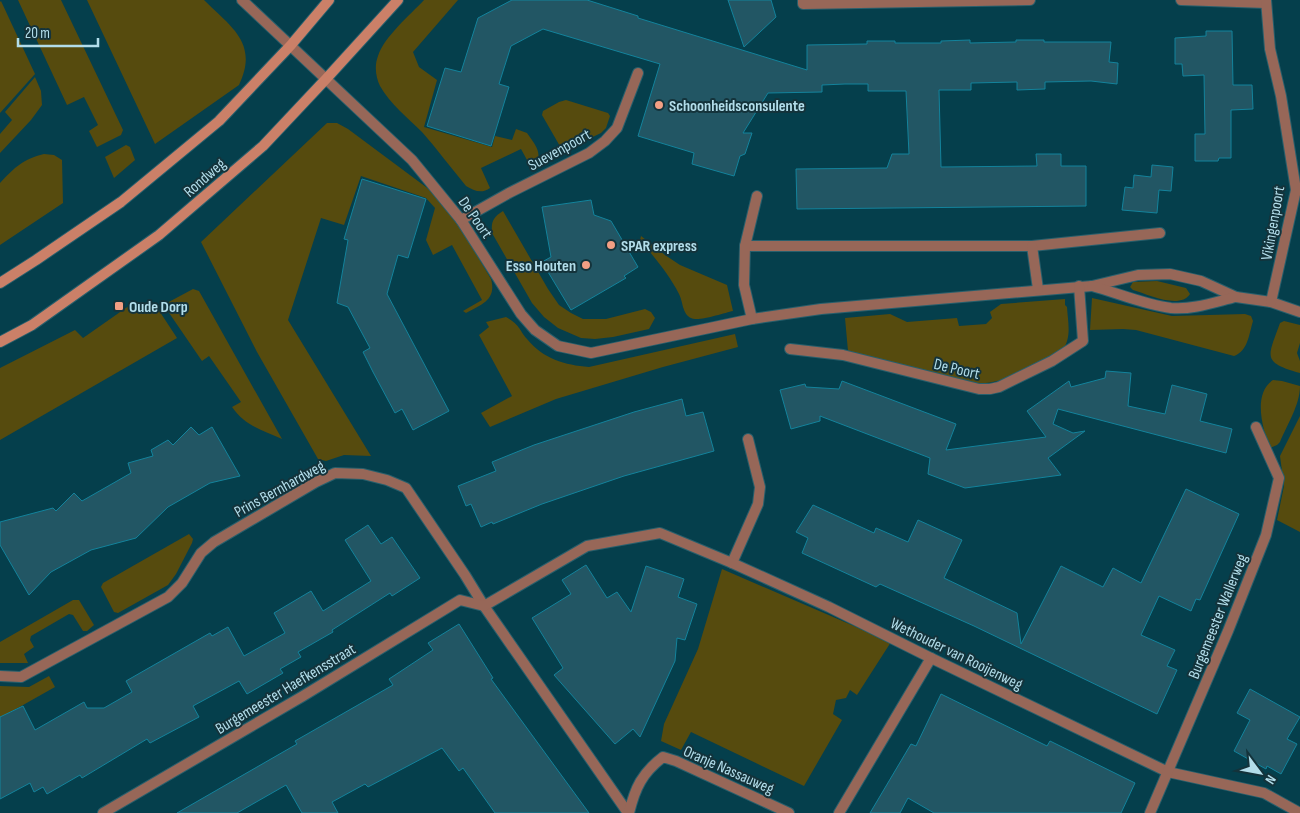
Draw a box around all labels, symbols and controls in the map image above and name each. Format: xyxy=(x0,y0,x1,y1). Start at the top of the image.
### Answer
scale bar xyxy=(18,15,98,47)
text: 20 m xyxy=(25,24,50,43)
place label: Schoonheidsconsulente xyxy=(669,97,805,116)
marker: Schoonheidsconsulente xyxy=(653,99,665,111)
street label: Suevenpoort xyxy=(525,125,595,175)
street label: Rondweg xyxy=(180,155,230,201)
street label: Vikingenpoort xyxy=(1258,184,1289,262)
street label: De Poort xyxy=(454,193,496,242)
place label: SPAR express xyxy=(621,237,697,256)
marker: SPAR express xyxy=(605,239,617,251)
place label: Esso Houten xyxy=(506,257,576,276)
marker: Esso Houten xyxy=(580,259,592,271)
place label: Oude Dorp xyxy=(129,298,188,317)
marker: Oude Dorp xyxy=(113,300,125,312)
street label: De Poort xyxy=(932,355,982,384)
street label: Prins Bernhardweg xyxy=(231,457,328,522)
street label: Burgemeester Wallerweg xyxy=(1185,551,1252,682)
street label: Wethouder van Rooijenweg xyxy=(887,614,1026,695)
street label: Burgemeester Haefkensstraat xyxy=(212,640,359,739)
street label: Oranje Nassauweg xyxy=(680,742,777,799)
north arrow xyxy=(1235,748,1285,798)
text: N xyxy=(1261,772,1280,787)

